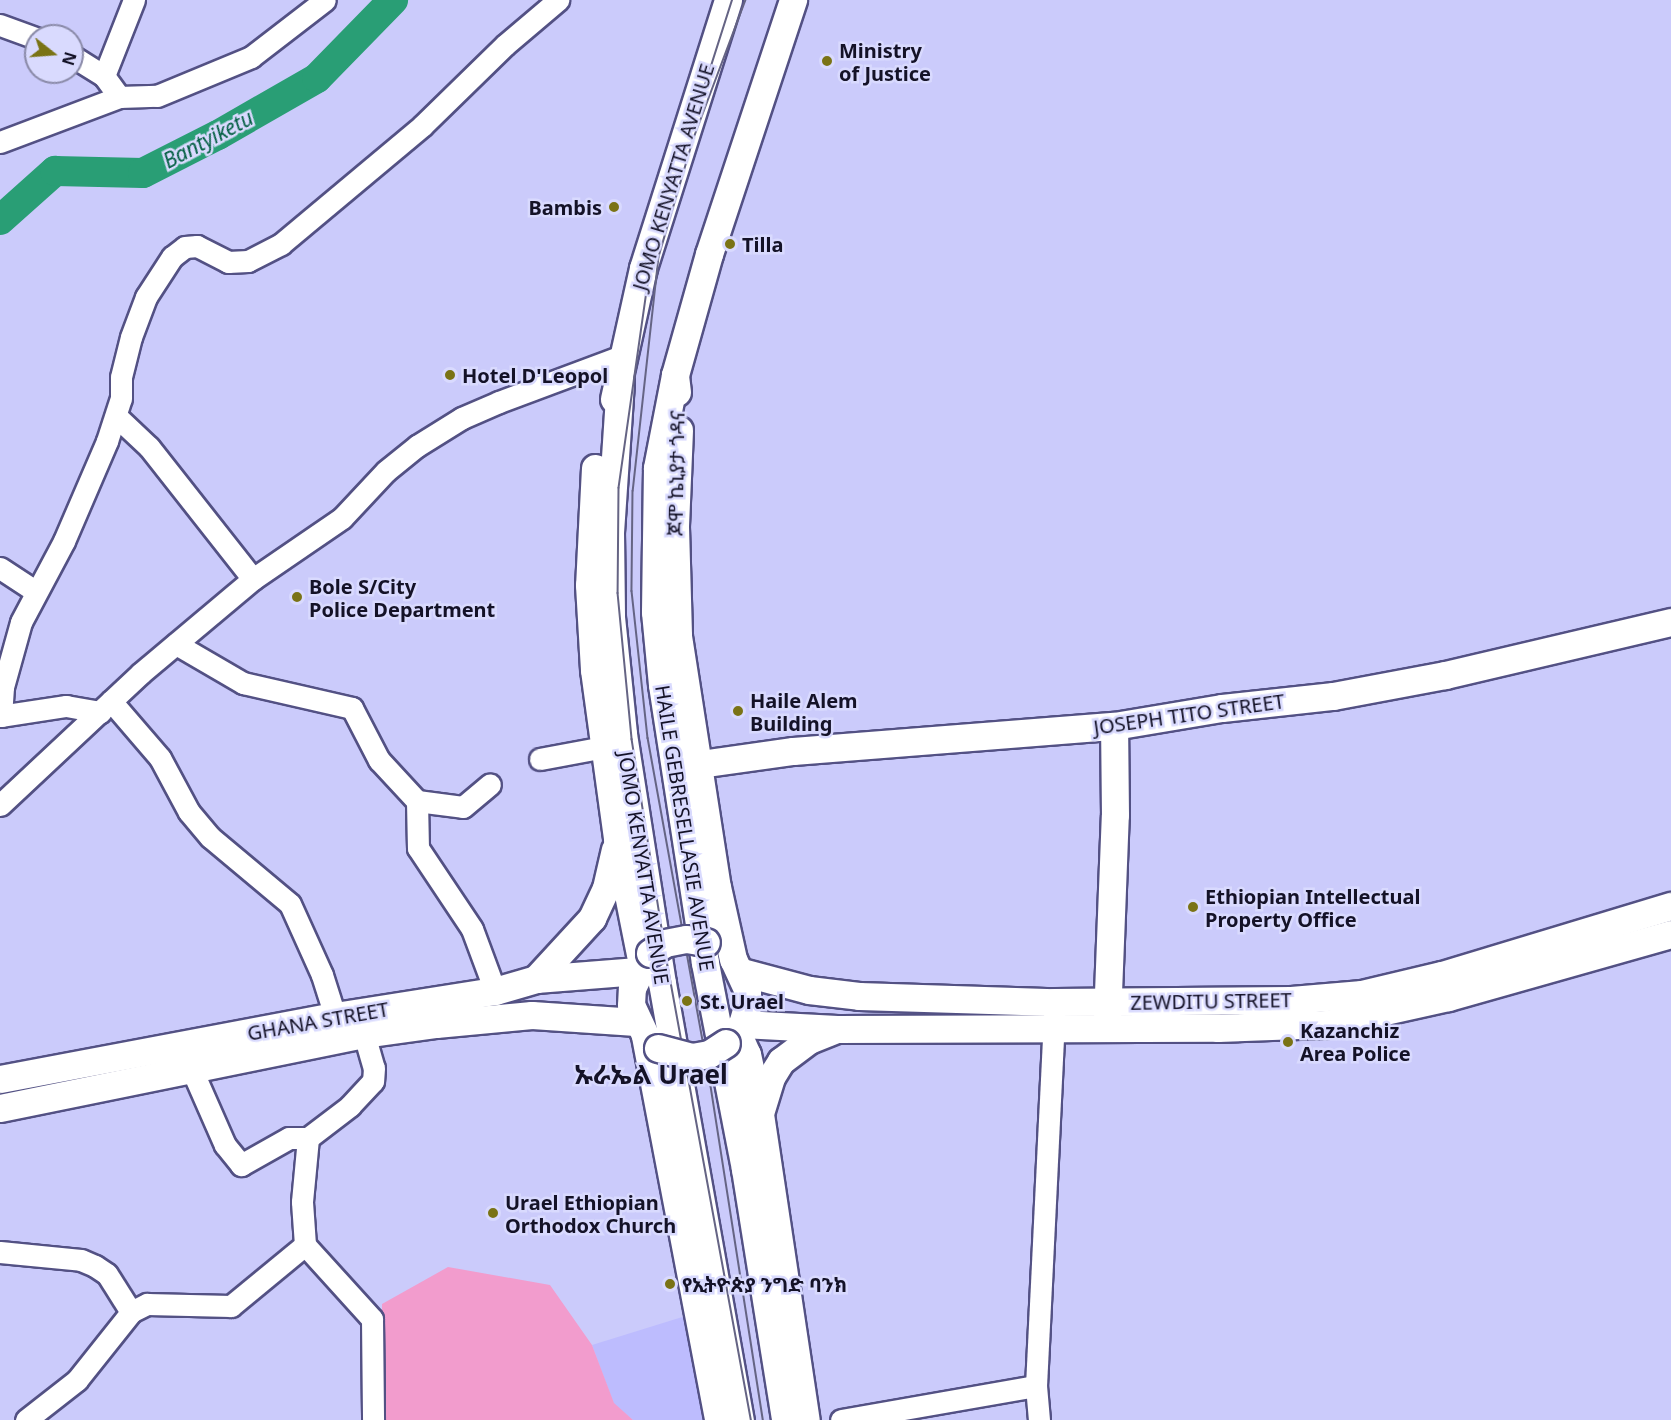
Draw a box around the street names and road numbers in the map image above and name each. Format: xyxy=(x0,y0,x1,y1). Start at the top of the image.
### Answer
street label: JOMO KENYATTA AVENUE xyxy=(627,61,719,293)
street label: ጆሞ ኬኒያታ ጎዳና xyxy=(663,410,689,536)
street label: HAILE GEBRESELLASIE AVENUE xyxy=(651,683,719,973)
street label: JOSEPH TITO STREET xyxy=(1092,689,1286,739)
street label: JOMO KENYATTA AVENUE xyxy=(614,750,674,986)
street label: ZEWDITU STREET xyxy=(1130,988,1292,1014)
street label: GHANA STREET xyxy=(245,997,391,1045)

